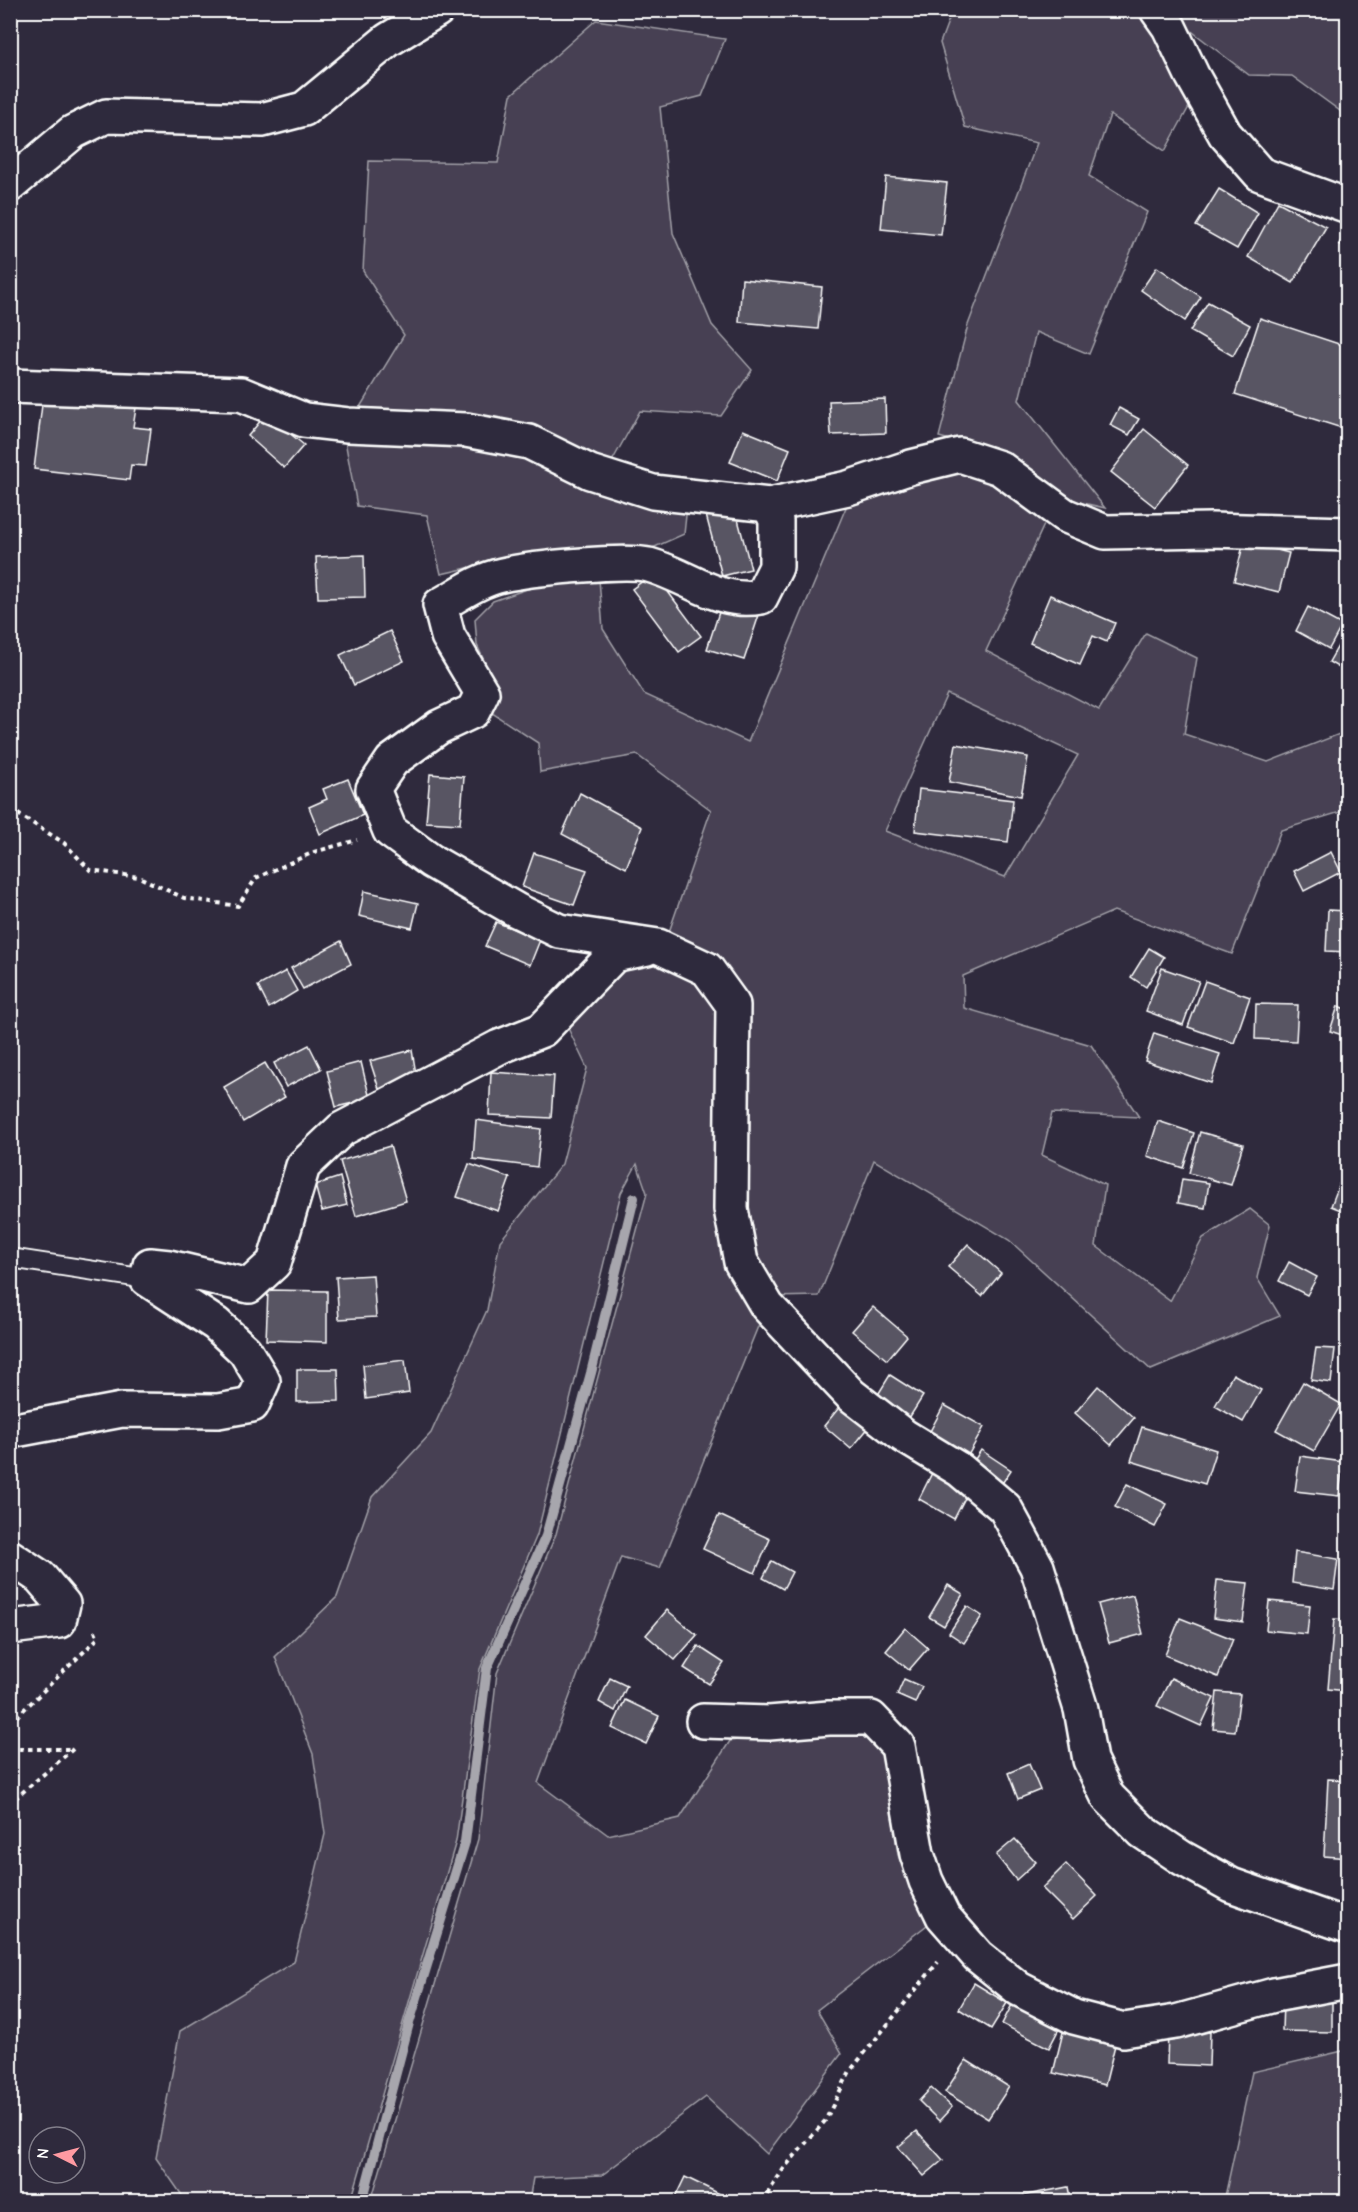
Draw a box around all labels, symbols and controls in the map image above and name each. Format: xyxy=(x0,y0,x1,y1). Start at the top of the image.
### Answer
north arrow xyxy=(27,2125,87,2185)
text: N xyxy=(34,2147,53,2160)

